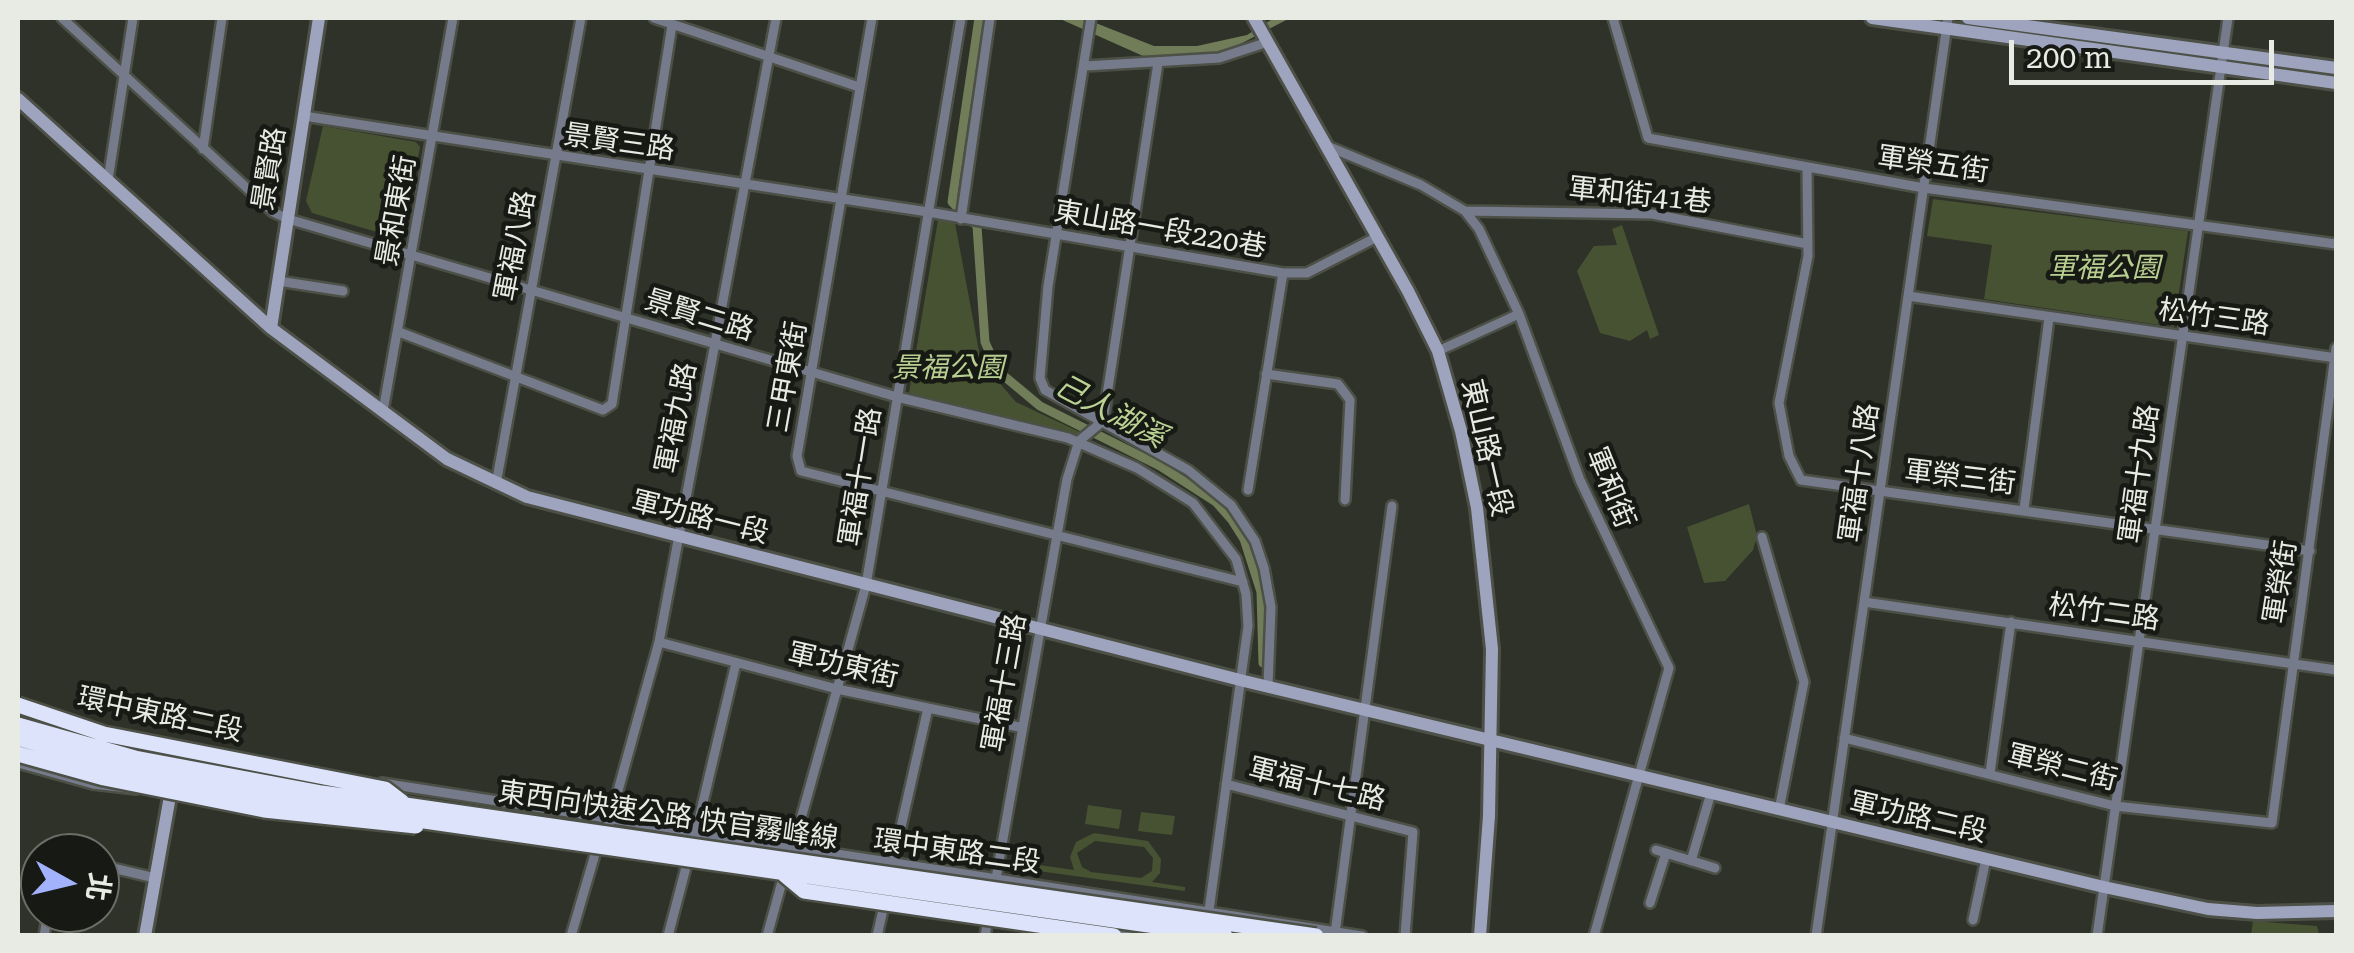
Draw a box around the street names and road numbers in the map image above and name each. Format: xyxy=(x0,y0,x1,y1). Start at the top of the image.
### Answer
street label: 景賢三路 xyxy=(561,119,677,167)
street label: 景賢路 xyxy=(247,125,293,213)
street label: 軍榮五街 xyxy=(1875,141,1991,189)
street label: 景和東街 xyxy=(371,153,423,269)
street label: 軍和街41巷 xyxy=(1567,172,1713,220)
street label: 軍福八路 xyxy=(489,188,543,304)
street label: 東山路一段220巷 xyxy=(1051,195,1269,265)
street label: 景賢二路 xyxy=(641,284,757,348)
street label: 松竹三路 xyxy=(2156,294,2272,342)
street label: 三甲東街 xyxy=(762,319,814,435)
street label: 軍福九路 xyxy=(650,360,704,476)
street label: 東山路一段 xyxy=(1454,376,1518,520)
street label: 軍福十八路 xyxy=(1834,401,1886,545)
street label: 軍福十九路 xyxy=(2114,402,2166,546)
street label: 軍福十一路 xyxy=(833,405,889,549)
street label: 軍和街 xyxy=(1579,443,1641,533)
street label: 軍榮三街 xyxy=(1902,455,2018,501)
street label: 軍功路一段 xyxy=(628,485,772,551)
street label: 軍榮街 xyxy=(2258,538,2304,626)
street label: 松竹二路 xyxy=(2046,589,2162,637)
street label: 軍福十三路 xyxy=(976,611,1034,755)
street label: 軍功東街 xyxy=(785,637,901,695)
street label: 環中東路二段 xyxy=(74,681,246,749)
street label: 軍榮二街 xyxy=(2004,738,2120,798)
street label: 軍福十七路 xyxy=(1245,752,1389,818)
street label: 東西向快速公路 快官霧峰線 xyxy=(496,775,840,857)
street label: 軍功路二段 xyxy=(1846,786,1990,850)
street label: 環中東路二段 xyxy=(871,824,1043,880)

